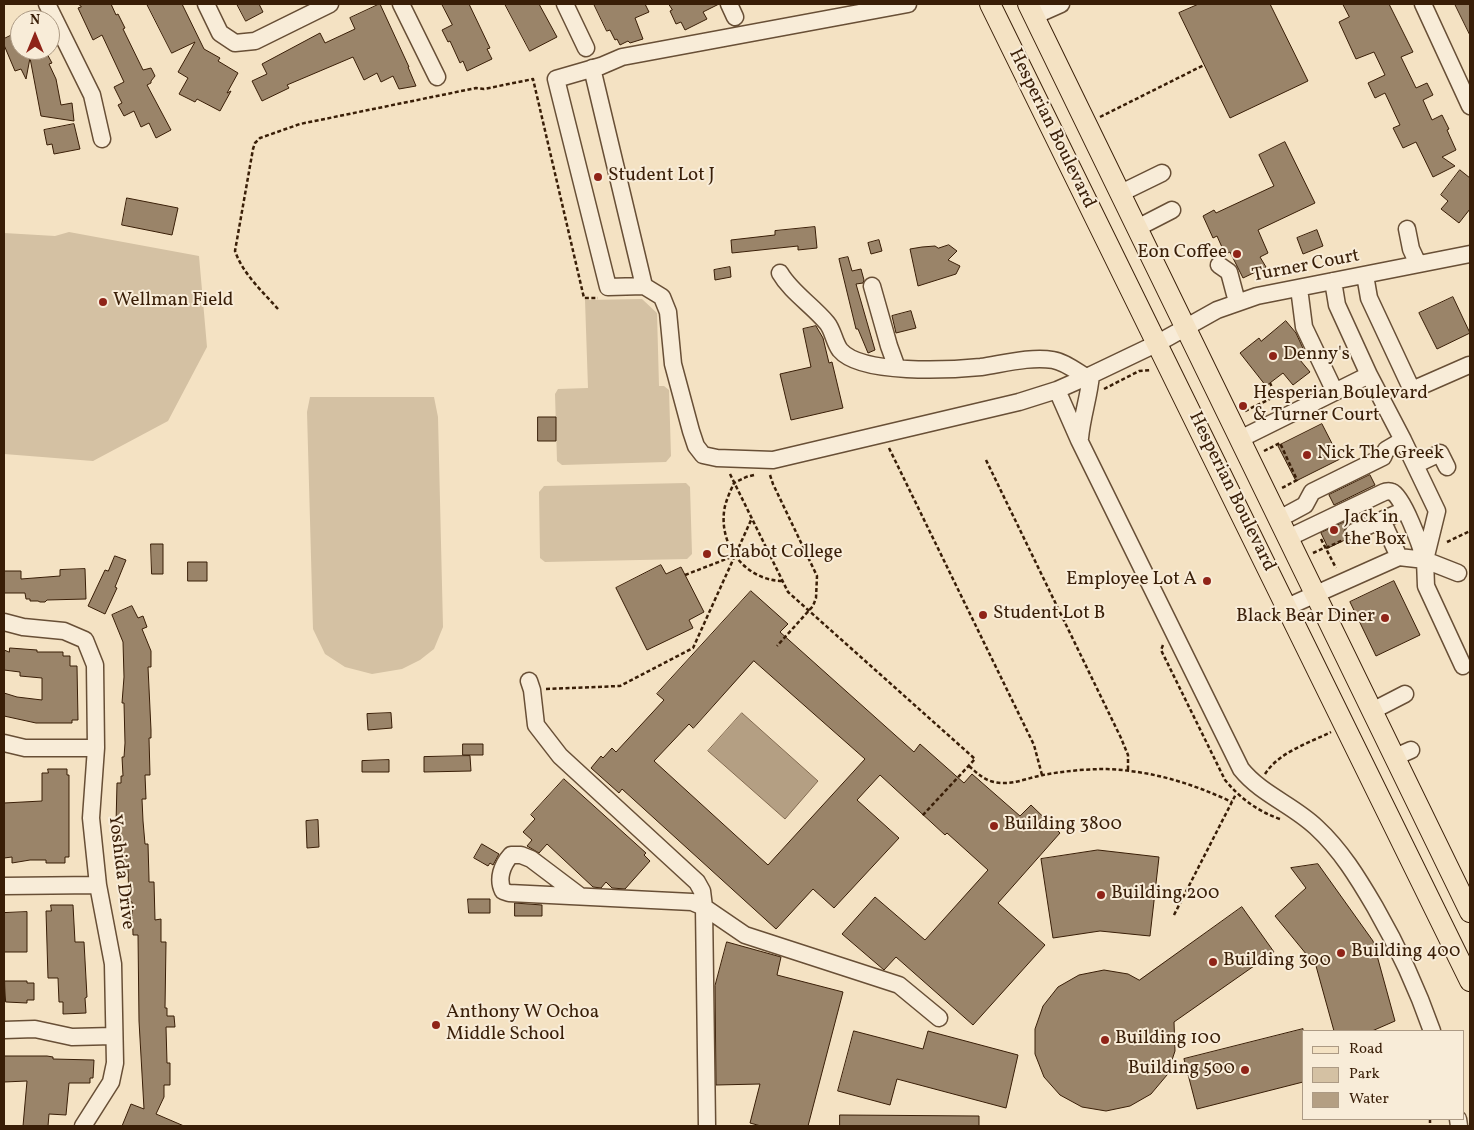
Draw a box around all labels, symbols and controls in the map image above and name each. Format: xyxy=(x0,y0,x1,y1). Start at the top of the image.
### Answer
north arrow xyxy=(10,10,60,60)
text: N xyxy=(30,11,40,30)
street label: Hesperian Boulevard xyxy=(1002,45,1100,213)
place label: Student Lot J xyxy=(608,166,715,188)
marker: Student Lot J xyxy=(592,171,604,183)
place label: Eon Coffee xyxy=(1137,243,1227,265)
street label: Turner Court xyxy=(1250,245,1362,289)
marker: Eon Coffee xyxy=(1231,248,1243,260)
place label: Wellman Field xyxy=(113,291,234,313)
marker: Wellman Field xyxy=(97,296,109,308)
place label: Denny's xyxy=(1283,345,1350,367)
marker: Denny's xyxy=(1267,350,1279,362)
place label: Hesperian Boulevard & Turner Court xyxy=(1253,384,1428,428)
marker: Hesperian Boulevard & Turner Court xyxy=(1237,400,1249,412)
street label: Hesperian Boulevard xyxy=(1182,408,1280,576)
place label: Nick The Greek xyxy=(1317,444,1444,466)
marker: Nick The Greek xyxy=(1301,449,1313,461)
place label: Jack in the Box xyxy=(1344,508,1406,552)
marker: Jack in the Box xyxy=(1328,524,1340,536)
place label: Chabot College xyxy=(717,543,843,565)
marker: Chabot College xyxy=(701,548,713,560)
place label: Employee Lot A xyxy=(1066,570,1197,592)
marker: Employee Lot A xyxy=(1201,575,1213,587)
place label: Student Lot B xyxy=(993,604,1105,626)
place label: Black Bear Diner xyxy=(1236,607,1375,629)
marker: Student Lot B xyxy=(977,609,989,621)
marker: Black Bear Diner xyxy=(1379,612,1391,624)
street label: Yoshida Drive xyxy=(102,813,138,931)
place label: Building 3800 xyxy=(1004,815,1122,837)
marker: Building 3800 xyxy=(988,820,1000,832)
place label: Building 200 xyxy=(1111,884,1219,906)
marker: Building 200 xyxy=(1095,889,1107,901)
place label: Building 400 xyxy=(1351,942,1460,964)
marker: Building 400 xyxy=(1335,947,1347,959)
place label: Building 300 xyxy=(1223,951,1331,973)
marker: Building 300 xyxy=(1207,956,1219,968)
place label: Anthony W Ochoa Middle School xyxy=(446,1003,599,1047)
marker: Anthony W Ochoa Middle School xyxy=(430,1019,442,1031)
place label: Building 100 xyxy=(1115,1029,1221,1051)
legend xyxy=(1302,1030,1464,1120)
marker: Building 100 xyxy=(1099,1034,1111,1046)
text: Road xyxy=(1349,1039,1383,1060)
place label: Building 500 xyxy=(1128,1059,1235,1081)
marker: Building 500 xyxy=(1239,1064,1251,1076)
text: Park xyxy=(1349,1064,1380,1085)
text: Water xyxy=(1349,1089,1389,1110)

